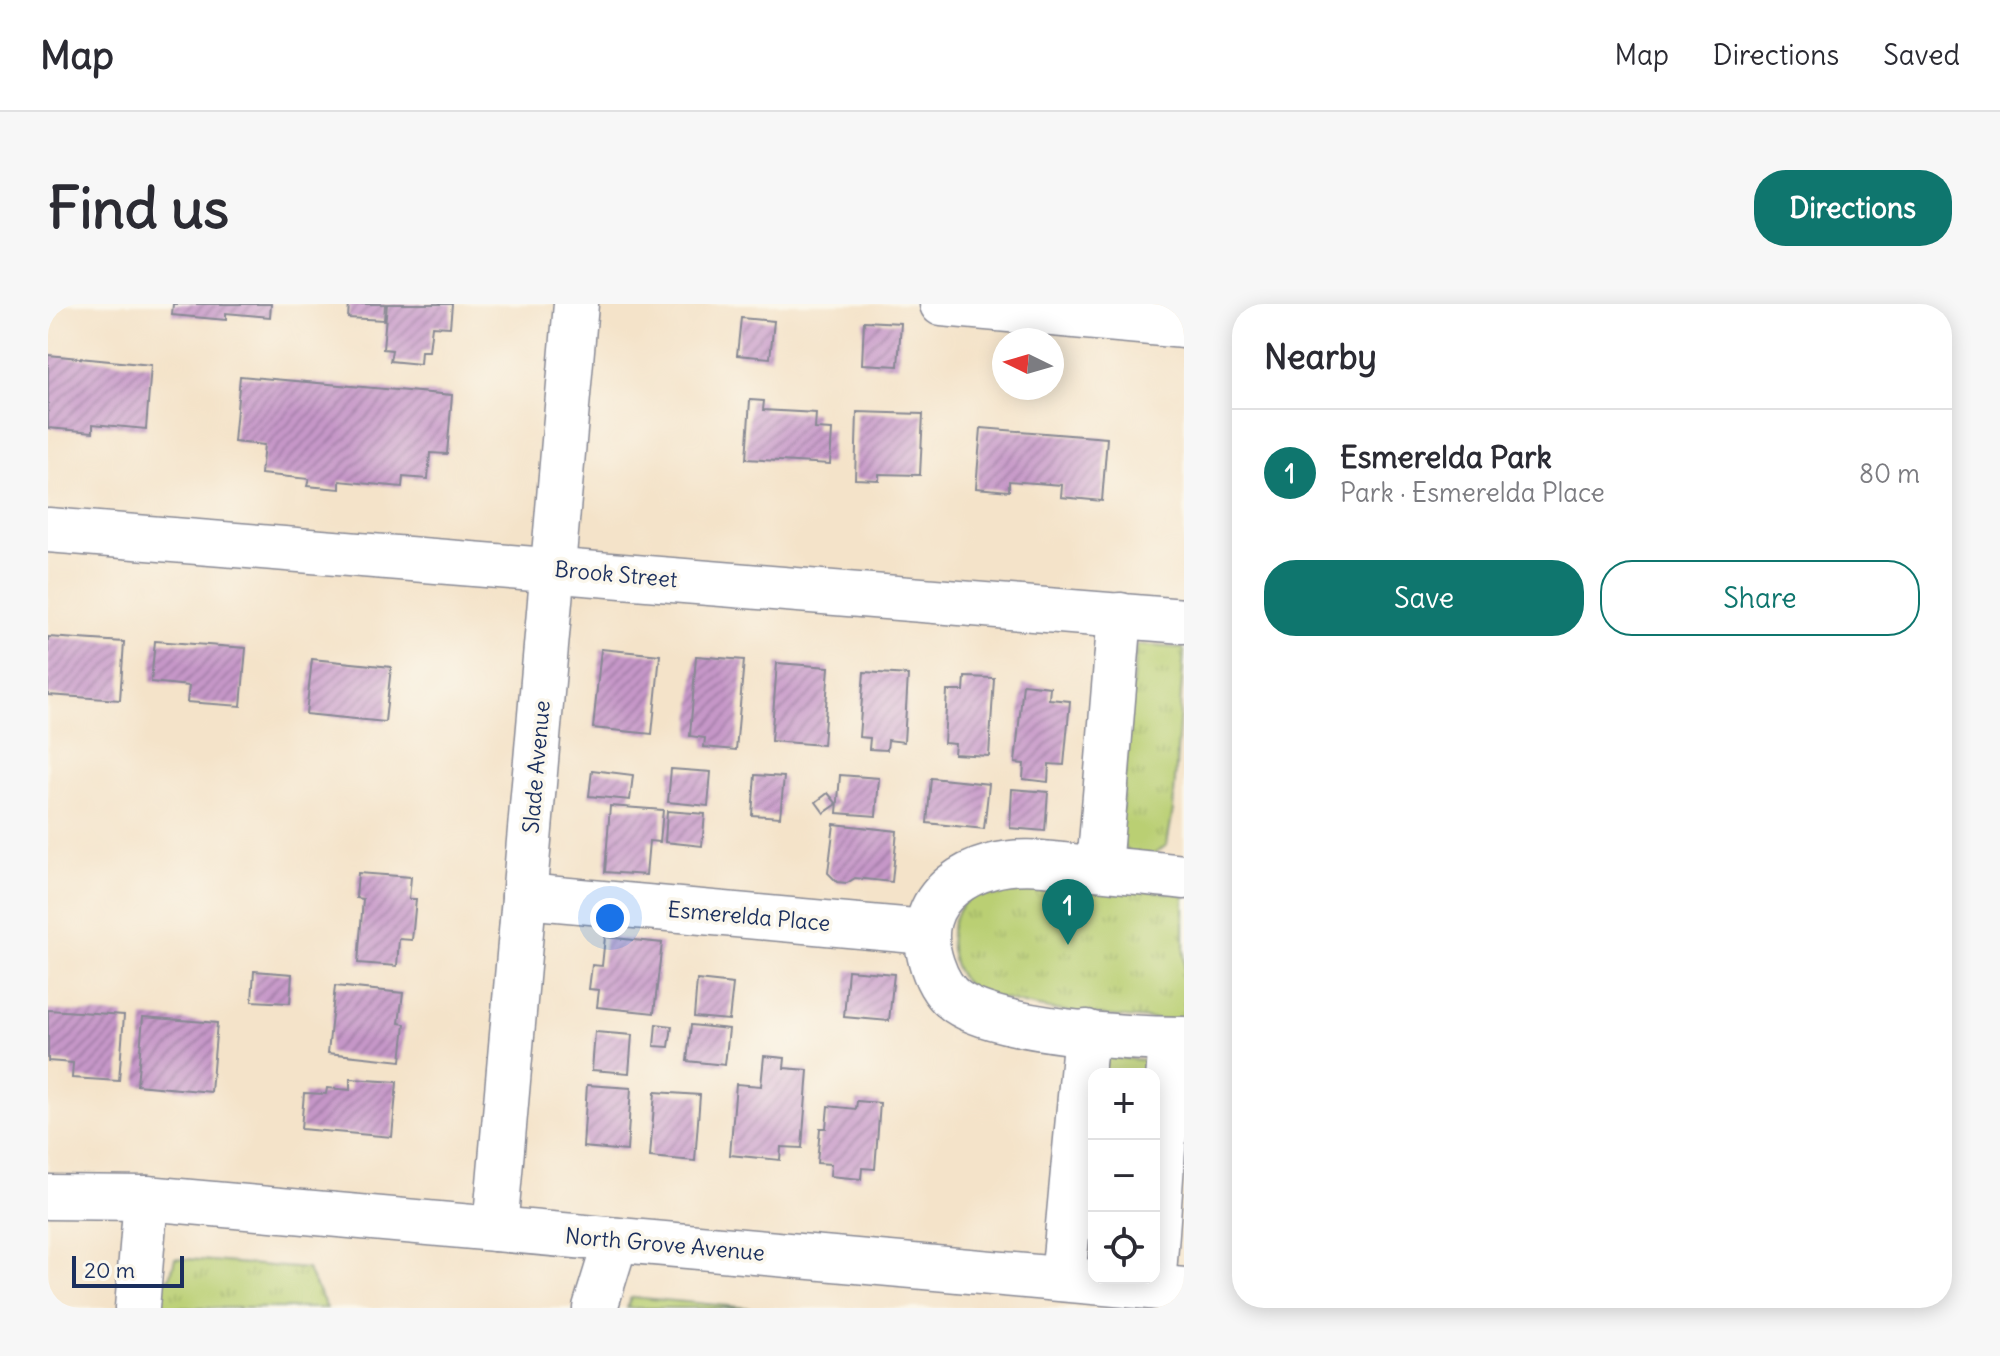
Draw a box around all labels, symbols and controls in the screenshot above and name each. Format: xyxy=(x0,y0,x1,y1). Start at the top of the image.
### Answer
text: Map xyxy=(40,32,114,79)
text: Map xyxy=(1614,37,1669,73)
text: Directions xyxy=(1713,37,1839,73)
text: Saved xyxy=(1883,37,1960,73)
button: Directions xyxy=(1754,170,1952,246)
text: Find us xyxy=(48,173,229,243)
north arrow xyxy=(992,328,1064,400)
text: Nearby xyxy=(1264,335,1377,378)
text: Esmerelda Park xyxy=(1340,438,1552,476)
text: 1 xyxy=(1285,457,1295,490)
text: 80 m xyxy=(1859,457,1920,490)
text: Park · Esmerelda Place xyxy=(1340,476,1605,509)
street label: Brook Street xyxy=(553,555,679,593)
button: Save xyxy=(1264,560,1584,636)
button: Share xyxy=(1600,560,1920,636)
street label: Slade Avenue xyxy=(516,699,556,835)
pin: 1 xyxy=(1042,879,1094,945)
street label: Esmerelda Place xyxy=(666,895,832,937)
your location xyxy=(590,898,630,938)
map controls xyxy=(1088,1068,1160,1284)
button: + xyxy=(1088,1068,1160,1140)
button: − xyxy=(1088,1140,1160,1212)
button: locate xyxy=(1088,1212,1160,1284)
street label: North Grove Avenue xyxy=(564,1221,766,1267)
scale bar xyxy=(72,1252,184,1288)
text: 20 m xyxy=(84,1256,135,1284)

